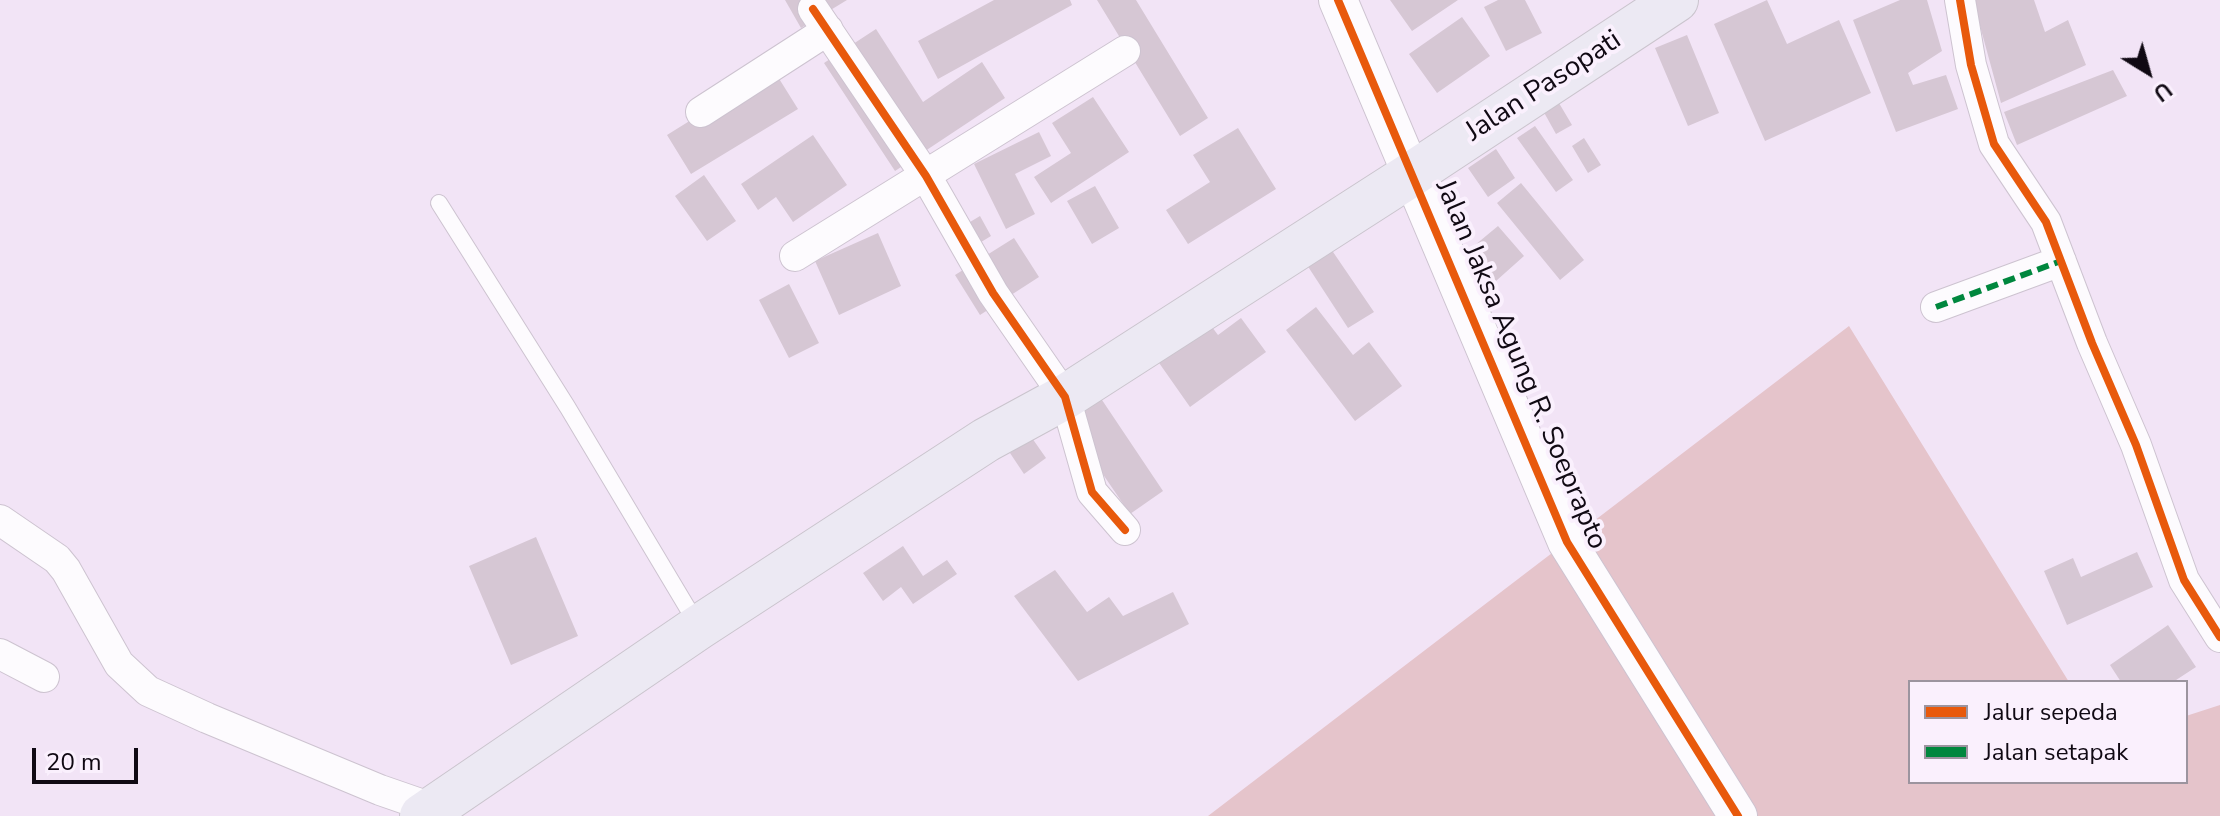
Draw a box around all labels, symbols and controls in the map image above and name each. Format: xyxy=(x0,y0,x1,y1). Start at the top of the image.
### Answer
street label: Jalan Pasopati xyxy=(1460,24,1628,150)
north arrow xyxy=(2108,32,2188,112)
text: U xyxy=(2147,74,2178,108)
street label: Jalan Jaksa Agung R. Soeprapto xyxy=(1427,175,1613,555)
legend xyxy=(1908,680,2188,784)
text: Jalur sepeda xyxy=(1984,696,2118,728)
scale bar xyxy=(36,732,142,782)
text: Jalan setapak xyxy=(1984,736,2128,768)
text: 20 m xyxy=(46,746,102,778)

